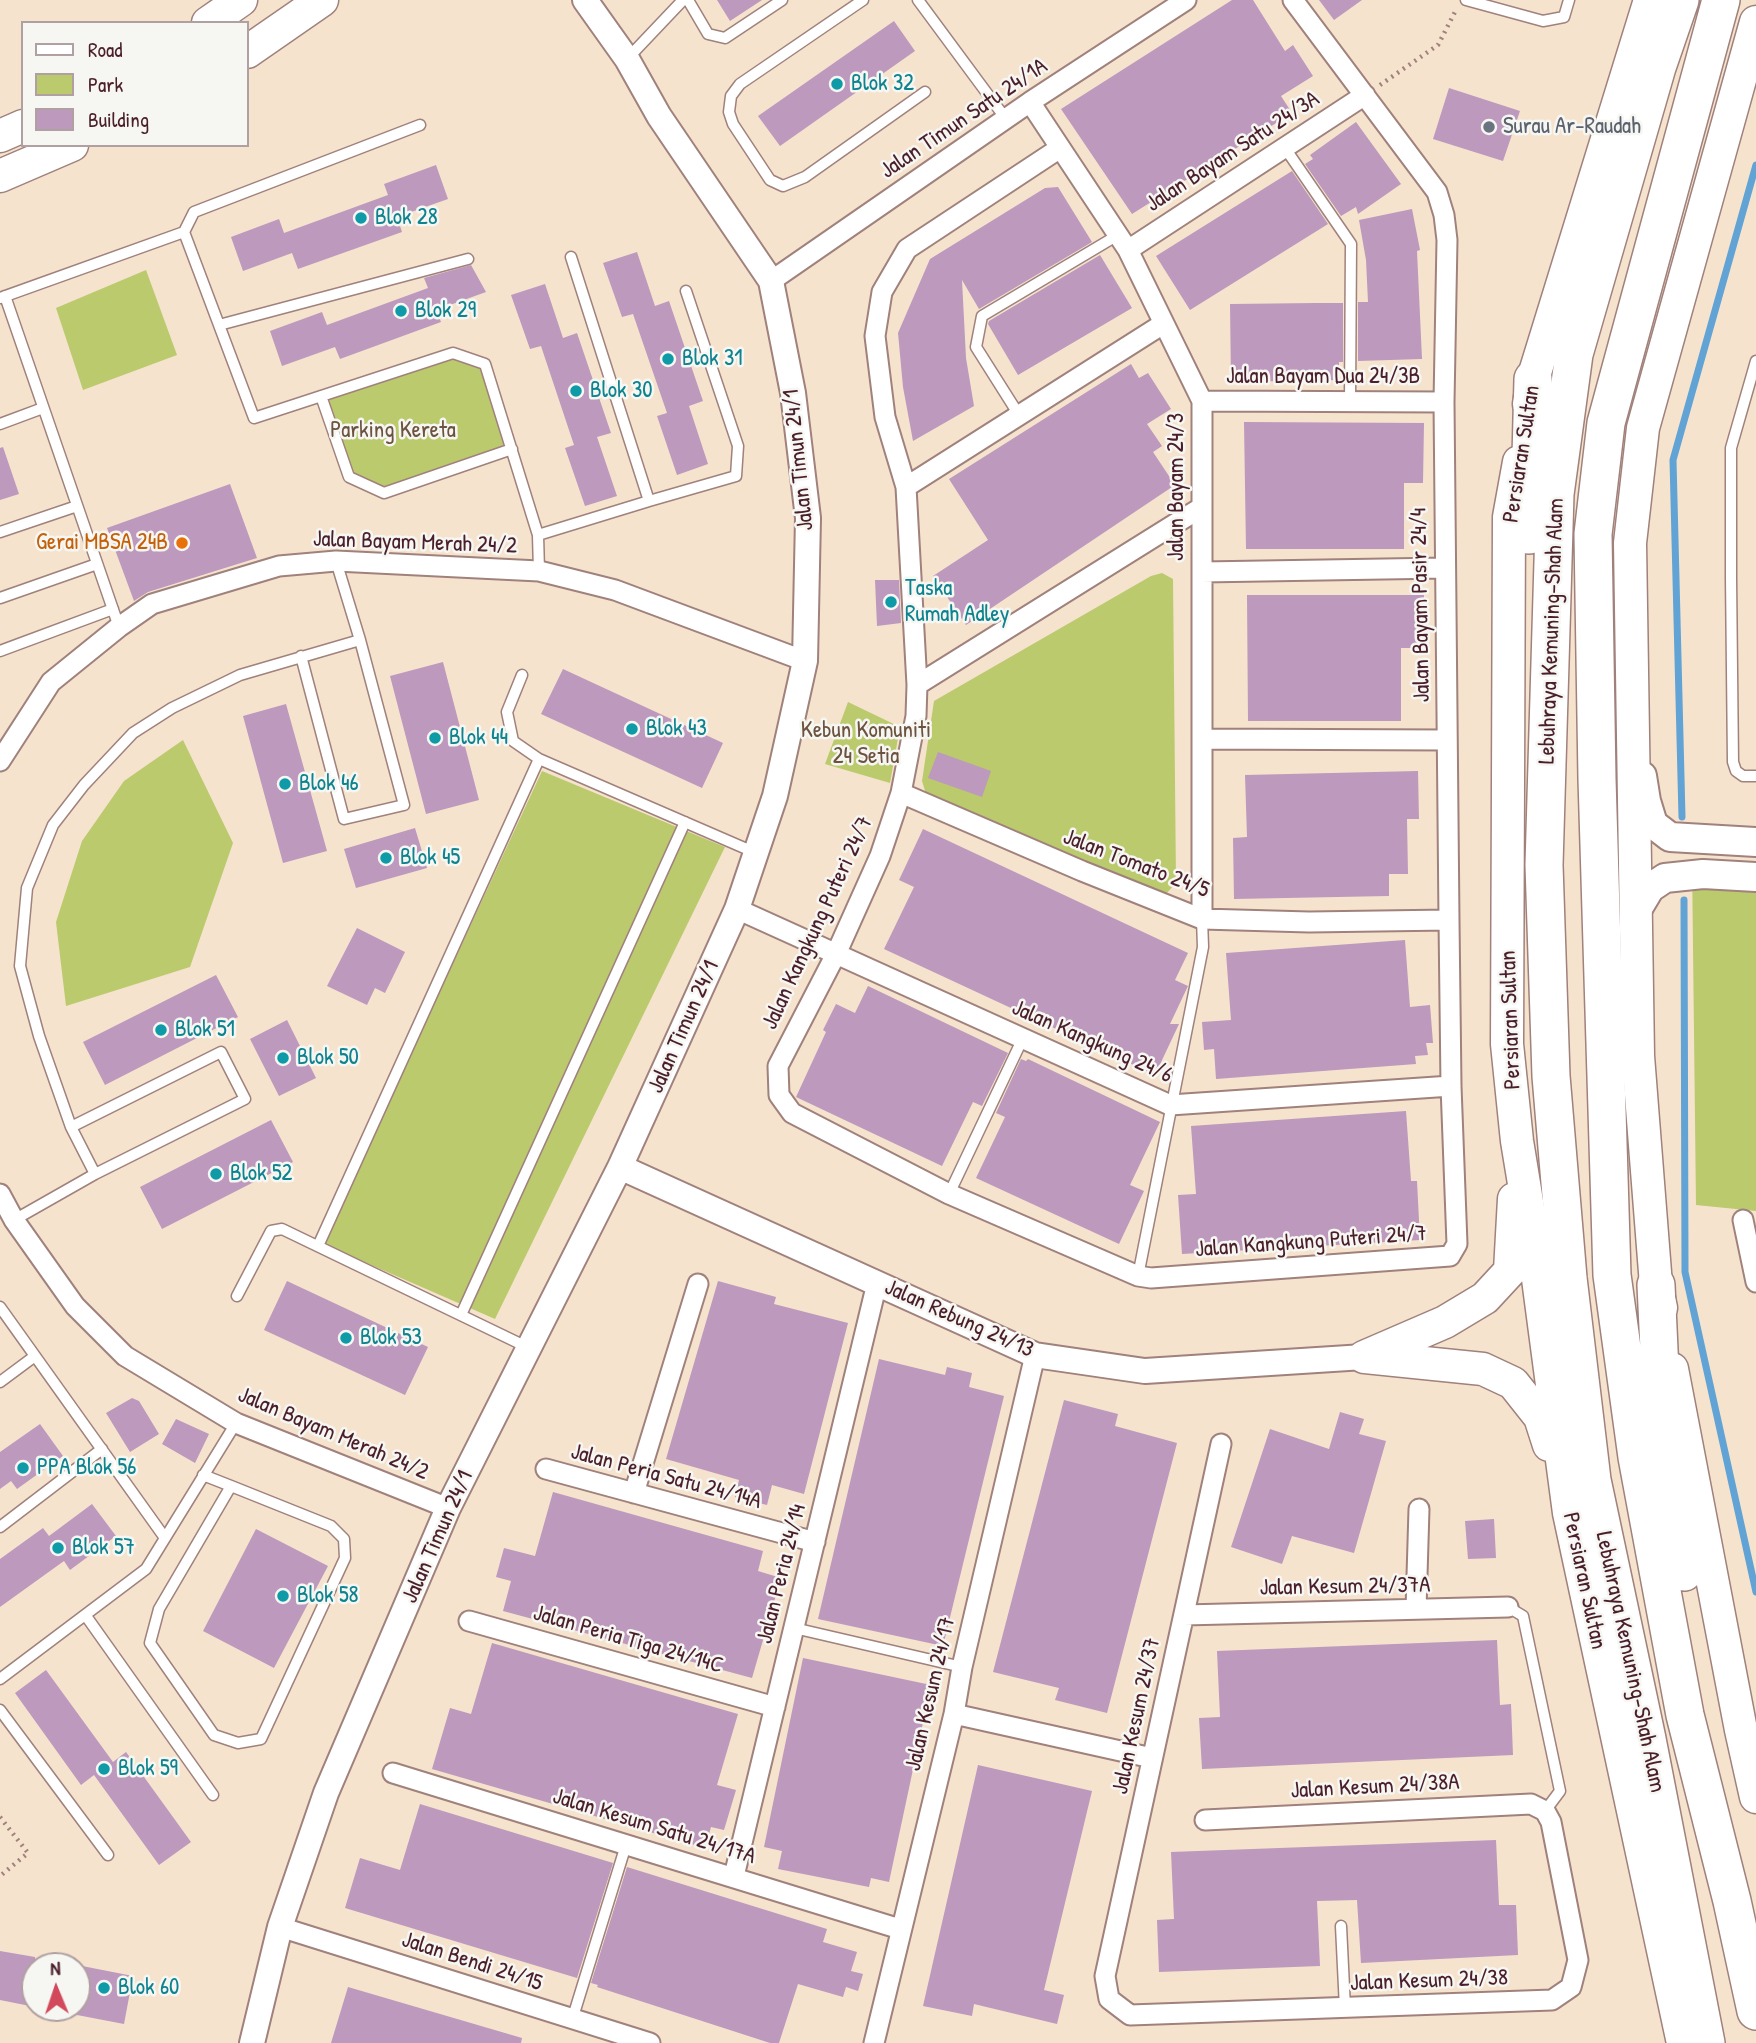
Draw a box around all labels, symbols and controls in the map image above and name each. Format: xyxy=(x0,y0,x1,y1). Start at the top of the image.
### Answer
legend xyxy=(21,21,248,147)
text: Road xyxy=(88,35,122,64)
street label: Jalan Timun Satu 24/1A xyxy=(875,53,1053,185)
text: Park xyxy=(88,70,123,99)
place label: Blok 32 xyxy=(851,70,914,98)
marker: Blok 32 xyxy=(829,76,845,92)
street label: Jalan Bayam Satu 24/3A xyxy=(1141,86,1325,218)
text: Building xyxy=(88,105,149,134)
place label: Surau Ar-Raudah xyxy=(1503,113,1641,141)
marker: Surau Ar-Raudah xyxy=(1481,119,1497,135)
place label: Blok 28 xyxy=(375,204,438,232)
marker: Blok 28 xyxy=(353,210,369,226)
place label: Blok 29 xyxy=(415,297,476,325)
marker: Blok 29 xyxy=(393,303,409,319)
place label: Blok 31 xyxy=(682,345,743,373)
marker: Blok 31 xyxy=(660,351,676,367)
street label: Jalan Bayam Dua 24/3B xyxy=(1226,363,1420,391)
place label: Blok 30 xyxy=(590,377,652,405)
marker: Blok 30 xyxy=(568,383,584,399)
street label: Persiaran Sultan xyxy=(1498,383,1546,525)
street label: Jalan Timun 24/1 xyxy=(778,388,820,532)
street label: Jalan Bayam 24/3 xyxy=(1163,413,1191,561)
park label: Parking Kereta xyxy=(330,417,456,445)
street label: Lebuhraya Kemuning–Shah Alam xyxy=(1534,498,1570,764)
street label: Jalan Bayam Pasir 24/4 xyxy=(1406,507,1436,703)
street label: Jalan Bayam Merah 24/2 xyxy=(312,526,518,560)
place label: Gerai MBSA 24B xyxy=(36,529,168,557)
marker: Gerai MBSA 24B xyxy=(174,535,190,551)
place label: Taska Rumah Adley xyxy=(905,575,1009,629)
marker: Taska Rumah Adley xyxy=(883,594,899,610)
place label: Blok 43 xyxy=(646,715,707,743)
park label: Kebun Komuniti 24 Setia xyxy=(801,717,931,771)
marker: Blok 43 xyxy=(624,721,640,737)
place label: Blok 44 xyxy=(449,724,508,752)
marker: Blok 44 xyxy=(427,730,443,746)
place label: Blok 46 xyxy=(299,770,359,798)
marker: Blok 46 xyxy=(277,776,293,792)
street label: Jalan Kangkung Puteri 24/7 xyxy=(757,812,879,1034)
street label: Jalan Tomato 24/5 xyxy=(1059,823,1213,905)
place label: Blok 45 xyxy=(400,844,460,872)
marker: Blok 45 xyxy=(378,850,394,866)
street label: Persiaran Sultan xyxy=(1495,950,1527,1090)
street label: Jalan Timun 24/1 xyxy=(642,956,726,1098)
street label: Jalan Kangkung 24/6 xyxy=(1007,994,1177,1090)
place label: Blok 51 xyxy=(175,1016,235,1044)
marker: Blok 51 xyxy=(153,1022,169,1038)
place label: Blok 50 xyxy=(297,1044,359,1072)
marker: Blok 50 xyxy=(275,1050,291,1066)
place label: Blok 52 xyxy=(230,1160,292,1188)
marker: Blok 52 xyxy=(208,1166,224,1182)
street label: Jalan Kangkung Puteri 24/7 xyxy=(1194,1220,1428,1264)
street label: Jalan Rebung 24/13 xyxy=(880,1274,1038,1364)
place label: Blok 53 xyxy=(360,1324,422,1352)
marker: Blok 53 xyxy=(338,1330,354,1346)
street label: Jalan Bayam Merah 24/2 xyxy=(234,1381,432,1487)
street label: Jalan Peria Satu 24/14A xyxy=(568,1438,764,1516)
place label: PPA Blok 56 xyxy=(37,1454,136,1482)
marker: PPA Blok 56 xyxy=(15,1460,31,1476)
street label: Jalan Timun 24/1 xyxy=(396,1466,480,1608)
street label: Jalan Peria 24/14 xyxy=(751,1501,813,1647)
street label: Persiaran Sultan xyxy=(1556,1510,1612,1652)
street label: Lebuhraya Kemuning-Shah Alam xyxy=(1589,1529,1671,1795)
place label: Blok 57 xyxy=(72,1534,135,1562)
marker: Blok 57 xyxy=(50,1540,66,1556)
street label: Jalan Kesum 24/37A xyxy=(1259,1572,1431,1602)
place label: Blok 58 xyxy=(297,1582,359,1610)
marker: Blok 58 xyxy=(275,1588,291,1604)
street label: Jalan Peria Tiga 24/14C xyxy=(530,1600,726,1680)
street label: Jalan Kesum 24/17 xyxy=(900,1614,962,1774)
street label: Jalan Kesum 24/37 xyxy=(1107,1635,1167,1797)
place label: Blok 59 xyxy=(118,1755,178,1783)
marker: Blok 59 xyxy=(96,1761,112,1777)
street label: Jalan Kesum 24/38A xyxy=(1290,1769,1460,1805)
street label: Jalan Kesum Satu 24/17A xyxy=(549,1783,759,1871)
street label: Jalan Bendi 24/15 xyxy=(398,1926,546,1998)
north arrow xyxy=(21,1952,91,2022)
text: N xyxy=(50,1955,61,1981)
street label: Jalan Kesum 24/38 xyxy=(1350,1964,1508,1998)
place label: Blok 60 xyxy=(118,1974,179,2002)
marker: Blok 60 xyxy=(96,1980,112,1996)

